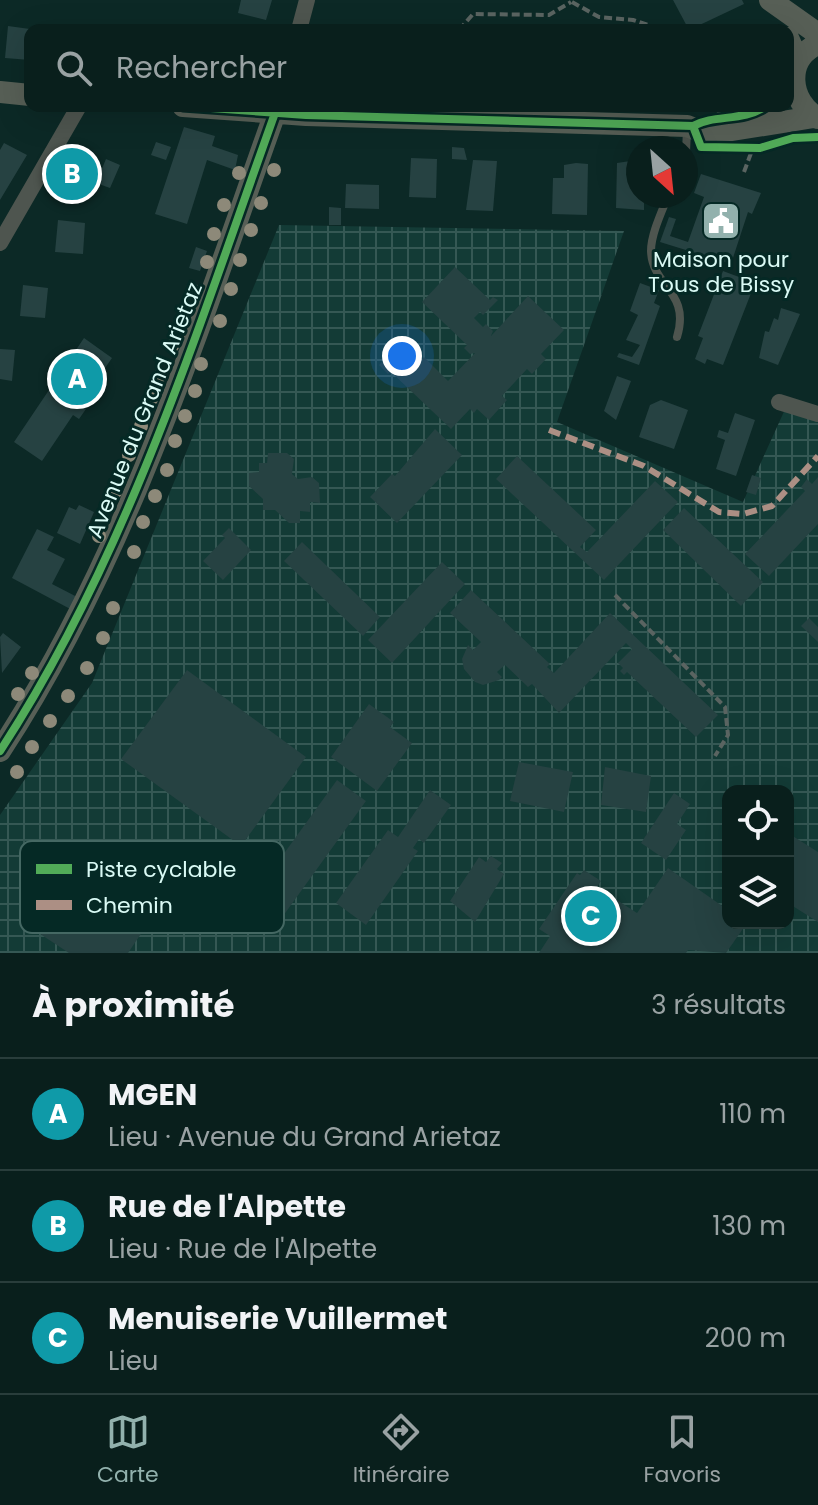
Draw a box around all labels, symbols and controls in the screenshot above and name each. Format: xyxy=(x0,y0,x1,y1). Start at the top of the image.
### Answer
search box xyxy=(24,24,794,112)
icon: search xyxy=(52,46,96,90)
text: Rechercher xyxy=(116,46,287,89)
north arrow xyxy=(626,136,698,208)
pin: B xyxy=(46,144,98,204)
public building icon: Maison pour Tous de Bissy xyxy=(700,200,742,242)
place label: Maison pour Tous de Bissy xyxy=(648,244,795,300)
street label: Avenue du Grand Arietaz xyxy=(79,278,210,543)
your location xyxy=(382,336,422,376)
pin: A xyxy=(51,349,103,409)
map controls xyxy=(722,785,794,929)
button: locate xyxy=(722,785,794,857)
legend xyxy=(20,841,284,933)
text: Piste cyclable xyxy=(86,854,236,885)
button: layers xyxy=(722,857,794,929)
pin: C xyxy=(565,886,617,946)
text: Chemin xyxy=(86,890,173,921)
text: À proximité xyxy=(32,981,234,1029)
text: 3 résultats xyxy=(651,987,786,1023)
text: MGEN xyxy=(108,1073,197,1116)
text: A xyxy=(48,1096,68,1132)
text: 110 m xyxy=(719,1096,786,1132)
text: Lieu · Avenue du Grand Arietaz xyxy=(108,1119,501,1155)
text: Rue de l'Alpette xyxy=(108,1185,346,1228)
text: B xyxy=(49,1208,67,1244)
text: 130 m xyxy=(712,1208,786,1244)
text: Lieu · Rue de l'Alpette xyxy=(108,1231,377,1267)
text: Menuiserie Vuillermet xyxy=(108,1297,447,1340)
text: C xyxy=(48,1320,68,1356)
text: 200 m xyxy=(705,1320,786,1356)
text: Lieu xyxy=(108,1343,158,1379)
tab: Carte xyxy=(97,1410,159,1491)
tab: Itinéraire xyxy=(353,1410,450,1491)
tab: Favoris xyxy=(644,1410,721,1491)

